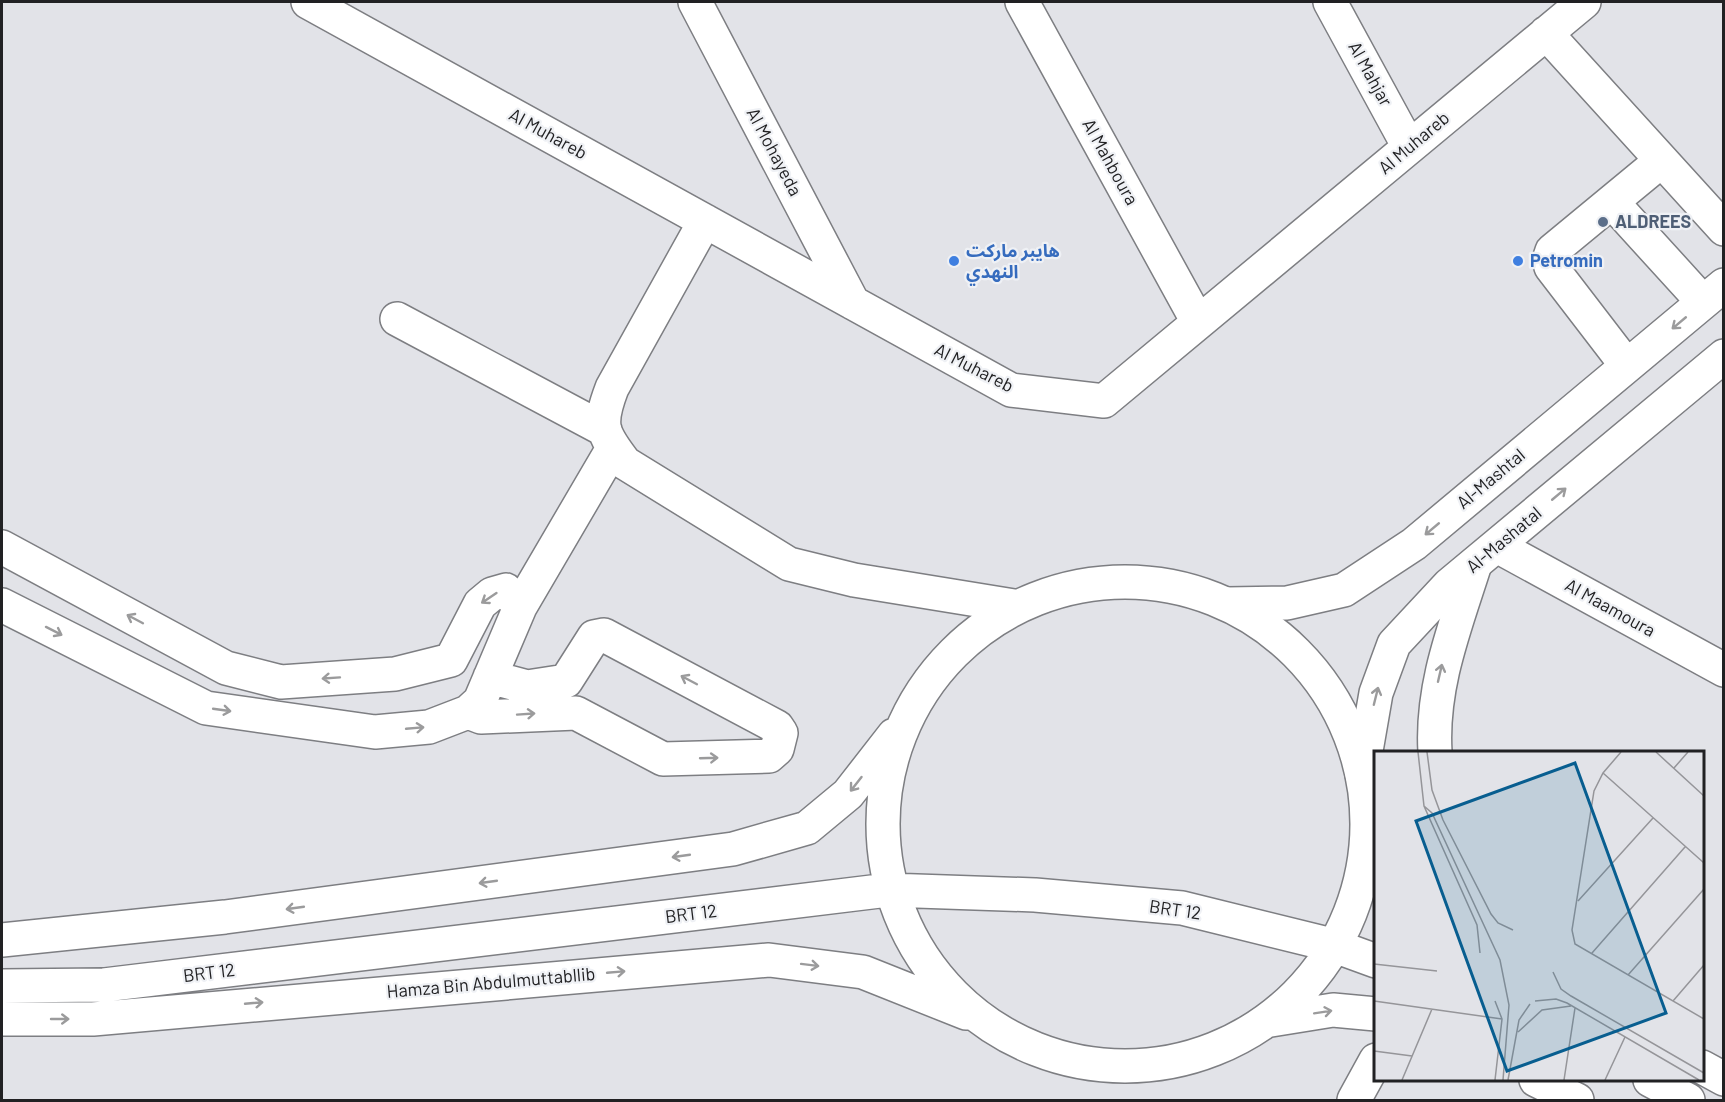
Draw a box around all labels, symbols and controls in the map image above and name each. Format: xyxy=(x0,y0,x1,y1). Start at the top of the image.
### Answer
street label: Al Mahjar xyxy=(1344,37,1398,110)
street label: Al Muhareb xyxy=(506,103,591,164)
street label: Al Mohayeda xyxy=(742,104,807,199)
street label: Al Muhareb xyxy=(1373,106,1453,178)
street label: Al Mahboura xyxy=(1078,115,1144,209)
place label: ALDREES xyxy=(1615,210,1692,232)
marker: ALDREES xyxy=(1596,215,1610,229)
place label: هايبر ماركت النهدي xyxy=(966,239,1060,286)
place label: Petromin xyxy=(1530,249,1603,271)
marker: هايبر ماركت النهدي xyxy=(947,254,961,268)
marker: Petromin xyxy=(1511,254,1525,268)
one-way arrow xyxy=(1671,316,1687,329)
street label: Al Muhareb xyxy=(931,338,1018,396)
street label: Al-Mashtal xyxy=(1452,443,1529,513)
one-way arrow xyxy=(1551,487,1567,500)
street label: Al-Mashatal xyxy=(1461,501,1546,577)
one-way arrow xyxy=(1424,522,1440,535)
street label: Al Maamoura xyxy=(1561,573,1659,641)
one-way arrow xyxy=(481,592,497,604)
one-way arrow xyxy=(127,613,144,625)
one-way arrow xyxy=(44,626,62,638)
one-way arrow xyxy=(1435,664,1447,683)
one-way arrow xyxy=(322,673,342,684)
one-way arrow xyxy=(681,674,698,686)
one-way arrow xyxy=(1370,687,1382,706)
one-way arrow xyxy=(211,704,231,715)
one-way arrow xyxy=(515,708,535,719)
one-way arrow xyxy=(405,722,425,733)
inset map xyxy=(1374,751,1704,1081)
one-way arrow xyxy=(698,752,718,764)
one-way arrow xyxy=(850,776,862,792)
one-way arrow xyxy=(672,851,692,862)
one-way arrow xyxy=(479,877,498,888)
street label: BRT 12 xyxy=(1148,894,1202,924)
street label: BRT 12 xyxy=(664,899,718,927)
one-way arrow xyxy=(285,903,305,914)
street label: BRT 12 xyxy=(182,958,236,986)
one-way arrow xyxy=(800,960,820,971)
street label: Hamza Bin Abdulmuttabllib xyxy=(386,962,596,1002)
one-way arrow xyxy=(605,967,625,978)
one-way arrow xyxy=(244,997,264,1008)
one-way arrow xyxy=(1313,1006,1333,1017)
one-way arrow xyxy=(49,1013,69,1025)

